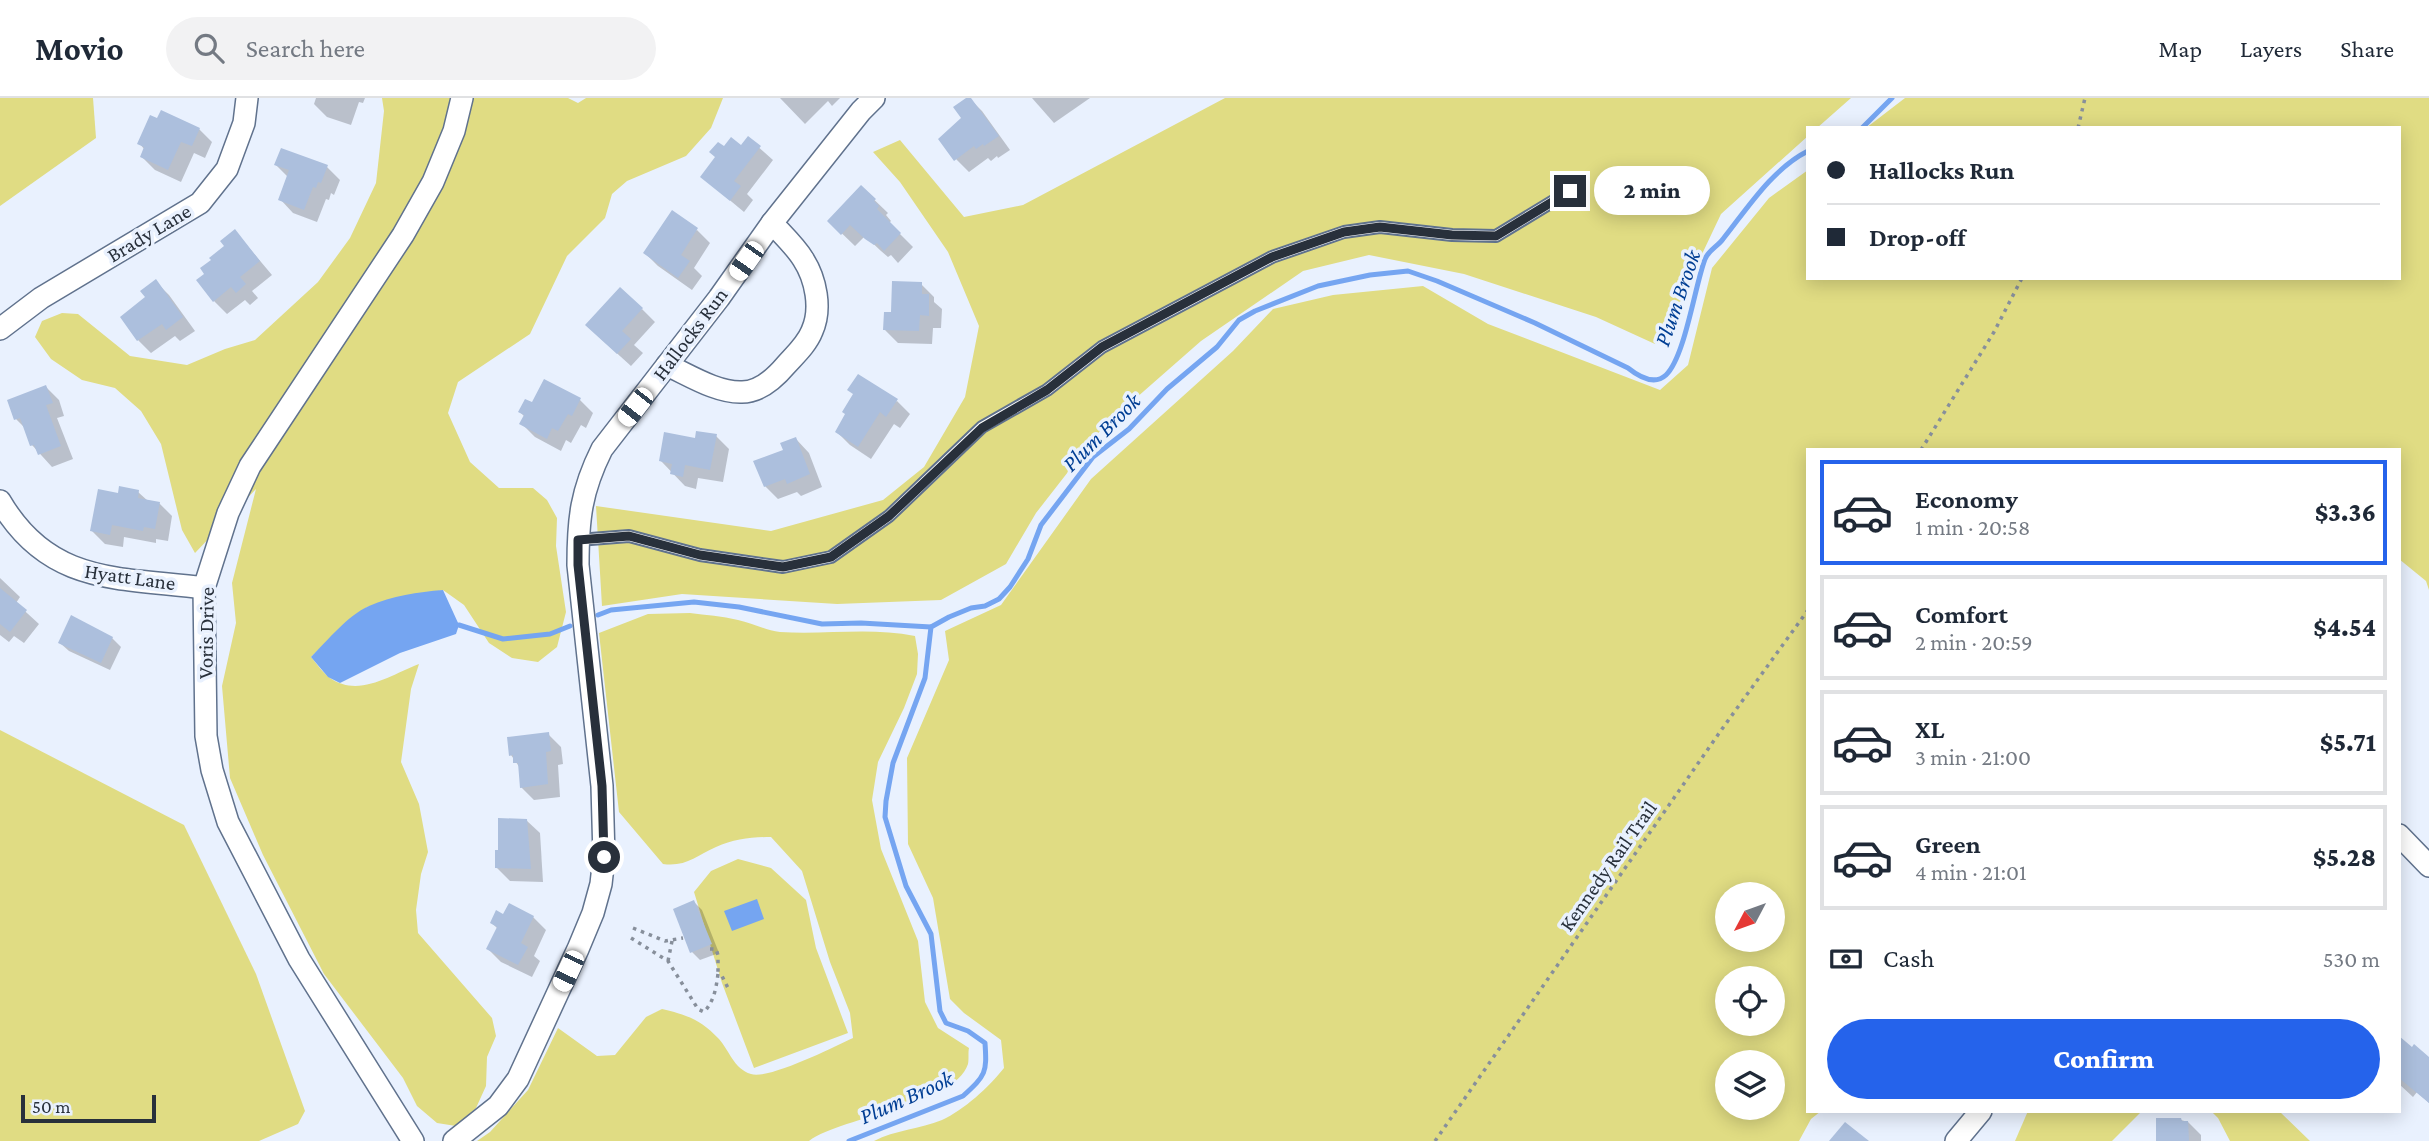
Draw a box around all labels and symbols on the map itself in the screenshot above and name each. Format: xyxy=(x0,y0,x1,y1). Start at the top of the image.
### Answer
callout: 2 min xyxy=(1594,166,1710,216)
route end xyxy=(1554,175,1586,207)
street label: Brady Lane xyxy=(103,199,195,267)
car xyxy=(726,238,767,284)
water label: Plum Brook xyxy=(1648,246,1706,349)
street label: Hallocks Run xyxy=(647,283,733,385)
car xyxy=(614,384,657,430)
water label: Plum Brook xyxy=(1057,387,1146,476)
street label: Hyatt Lane xyxy=(83,559,177,595)
street label: Voris Drive xyxy=(193,587,219,679)
street label: Kennedy Rail Trail xyxy=(1554,797,1662,935)
route start xyxy=(588,841,620,873)
north arrow xyxy=(1715,882,1785,952)
car xyxy=(550,948,587,994)
water label: Plum Brook xyxy=(855,1064,958,1129)
scale bar xyxy=(21,1092,156,1124)

